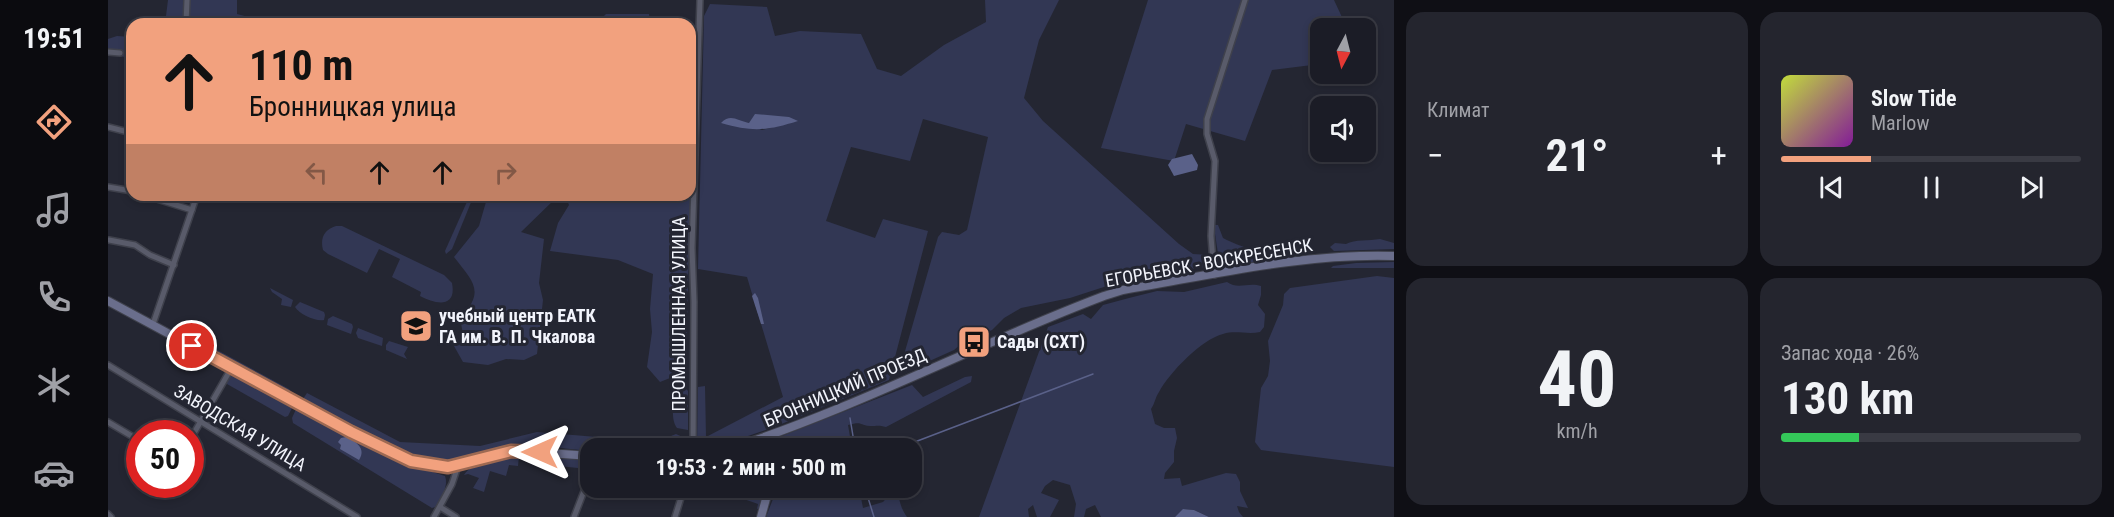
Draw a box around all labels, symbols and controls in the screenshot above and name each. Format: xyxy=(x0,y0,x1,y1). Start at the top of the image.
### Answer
north arrow xyxy=(1310,18,1376,84)
map controls xyxy=(1310,18,1376,162)
text: 19:51 xyxy=(23,23,85,55)
text: 110 m xyxy=(249,41,354,90)
icon: ahead xyxy=(150,42,228,120)
text: Slow Tide xyxy=(1871,86,1957,111)
text: Бронницкая улица xyxy=(249,91,457,123)
button: sound xyxy=(1310,96,1376,162)
text: Климат xyxy=(1427,98,1489,122)
icon: directions xyxy=(33,101,75,143)
text: Marlow xyxy=(1871,111,1929,135)
text: 21° xyxy=(1546,129,1609,182)
text: − xyxy=(1427,136,1444,175)
text: + xyxy=(1711,136,1727,175)
icon: left xyxy=(300,156,333,189)
icon: ahead xyxy=(363,156,396,189)
icon: ahead xyxy=(426,156,459,189)
icon: right xyxy=(489,156,522,189)
icon: previous xyxy=(1815,171,1848,204)
icon: pause xyxy=(1915,171,1948,204)
icon: next xyxy=(2015,171,2048,204)
icon: music xyxy=(33,189,75,231)
street label: ПРОМЫШЛЕННАЯ УЛИЦА xyxy=(668,216,689,411)
street label: ЕГОРЬЕВСК - ВОСКРЕСЕНСК xyxy=(1104,234,1314,291)
icon: phone xyxy=(33,276,75,318)
place label: учебный центр ЕАТК ГА им. В. П. Чкалова xyxy=(439,305,596,347)
school or university icon: учебный центр ЕАТК ГА им. В. П. Чкалова xyxy=(398,308,434,344)
pin xyxy=(166,320,217,371)
bus stop icon: Сады (СХТ) xyxy=(956,324,992,360)
icon: arrive xyxy=(175,329,208,362)
place label: Сады (СХТ) xyxy=(997,331,1085,353)
text: 40 xyxy=(1538,334,1616,425)
text: Запас хода · 26% xyxy=(1781,341,1919,365)
street label: БРОННИЦКИЙ ПРОЕЗД xyxy=(760,344,929,431)
icon: climate xyxy=(33,364,75,406)
text: 130 km xyxy=(1781,372,1914,425)
street label: ЗАВОДСКАЯ УЛИЦА xyxy=(170,380,311,476)
text: km/h xyxy=(1556,419,1598,443)
speed limit sign: 50 xyxy=(126,420,204,498)
position arrow xyxy=(508,420,572,484)
icon: car xyxy=(33,452,75,494)
text: 19:53 · 2 мин · 500 m xyxy=(656,455,846,480)

